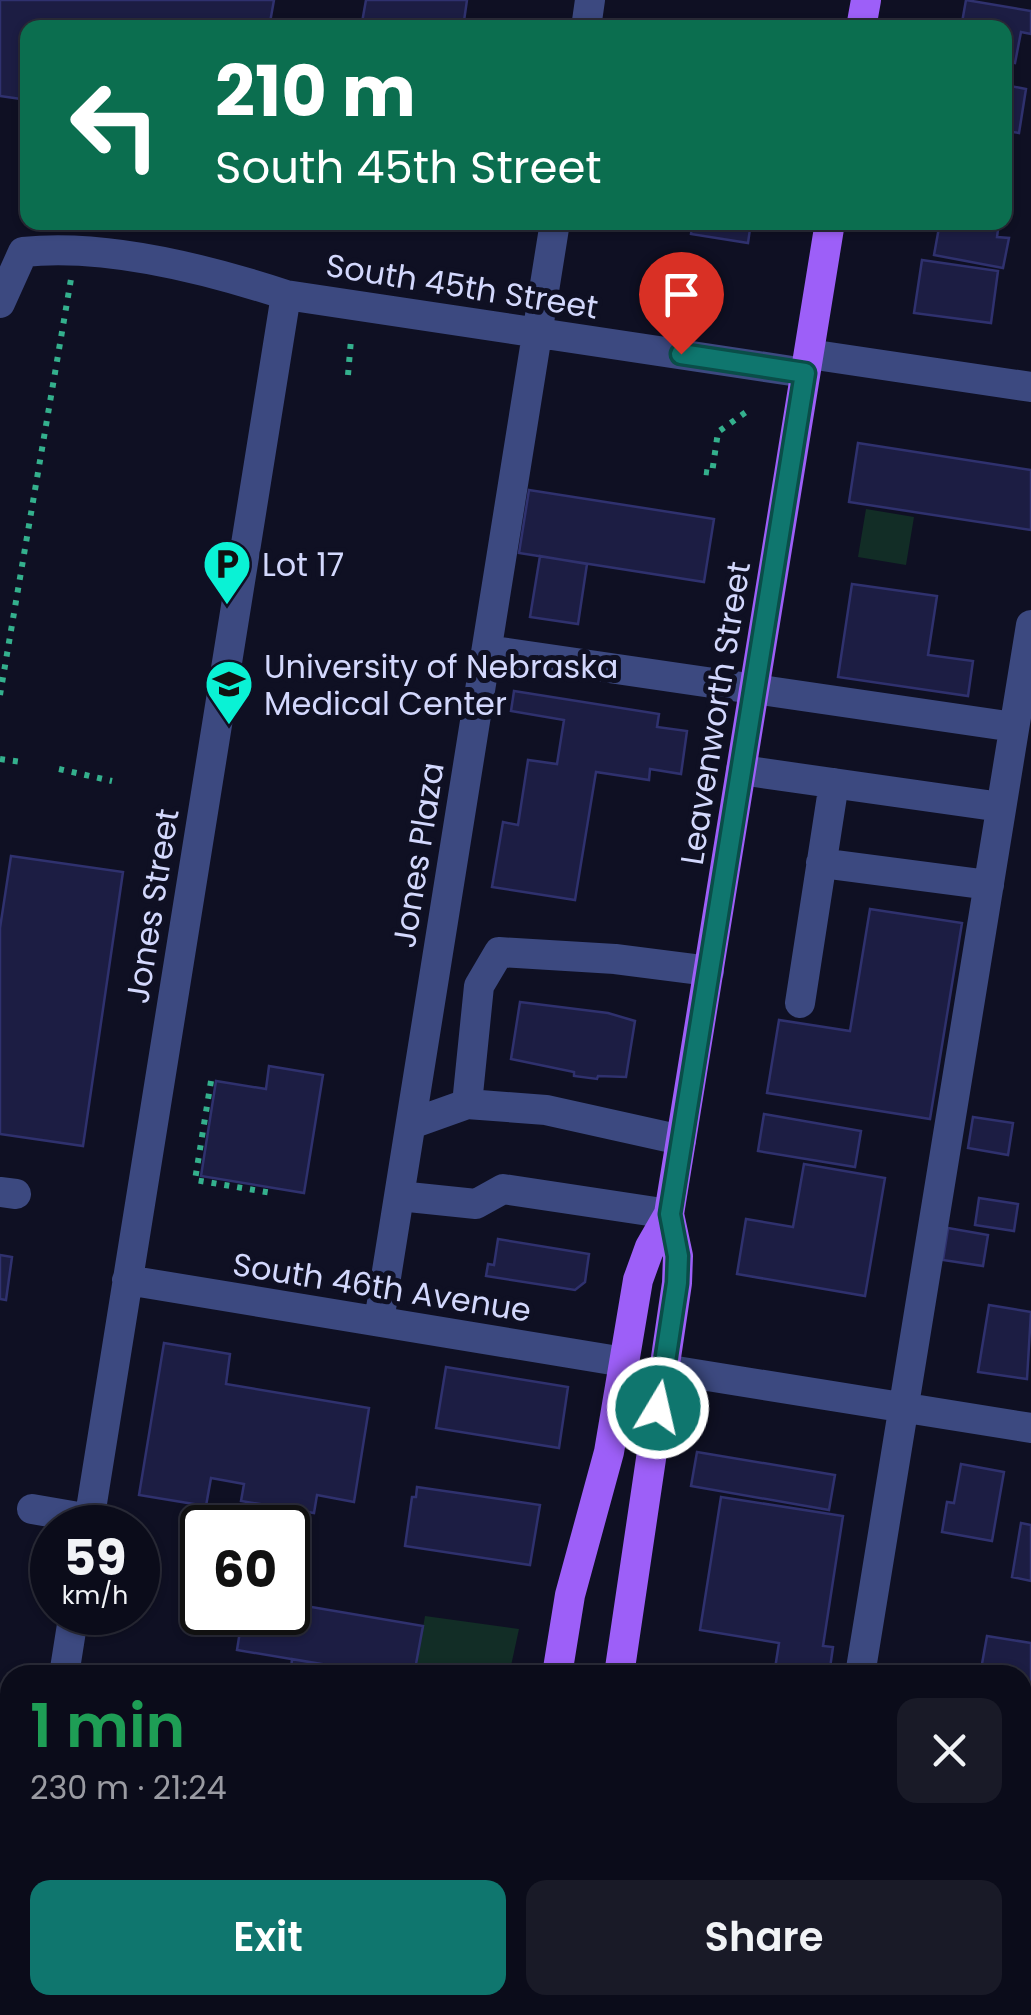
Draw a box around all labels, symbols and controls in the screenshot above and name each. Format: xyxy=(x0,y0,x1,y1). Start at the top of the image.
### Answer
text: 210 m xyxy=(215,42,416,141)
icon: left xyxy=(50,60,180,190)
text: South 45th Street xyxy=(215,136,602,199)
street label: South 45th Street xyxy=(323,242,601,330)
pin xyxy=(639,252,724,355)
icon: arrive xyxy=(654,267,709,322)
parking icon: Lot 17 xyxy=(201,538,253,606)
place label: Lot 17 xyxy=(262,542,344,587)
street label: Leavenworth Street xyxy=(669,558,761,868)
place label: University of Nebraska Medical Center xyxy=(264,644,618,726)
school or university icon: University of Nebraska Medical Center xyxy=(203,658,255,726)
street label: Jones Plaza xyxy=(381,759,455,951)
street label: Jones Street xyxy=(114,805,190,1007)
street label: South 46th Avenue xyxy=(229,1241,535,1333)
position arrow xyxy=(606,1356,710,1460)
speed limit sign: 60 xyxy=(180,1505,310,1635)
text: 59 xyxy=(63,1522,127,1593)
text: km/h xyxy=(62,1578,128,1613)
text: 1 min xyxy=(30,1684,185,1768)
button: close xyxy=(897,1698,1002,1803)
text: 230 m · 21:24 xyxy=(30,1765,227,1810)
button: Exit xyxy=(30,1880,506,1995)
button: Share xyxy=(526,1880,1002,1995)

